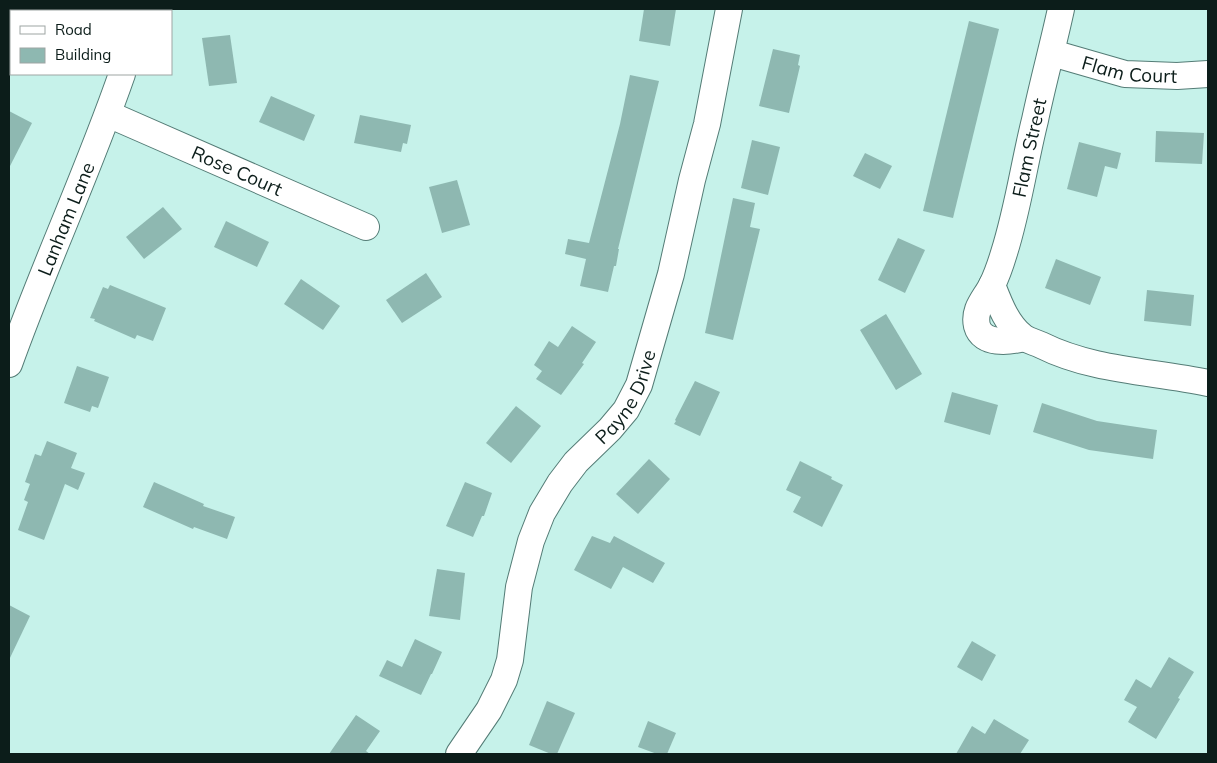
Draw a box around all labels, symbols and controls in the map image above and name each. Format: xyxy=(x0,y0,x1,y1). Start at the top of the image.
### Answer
legend xyxy=(10,10,172,75)
text: Road xyxy=(55,20,92,39)
text: Building xyxy=(55,45,111,64)
street label: Flam Court xyxy=(1079,50,1178,88)
street label: Flam Street xyxy=(1007,95,1052,200)
street label: Rose Court xyxy=(188,140,287,201)
street label: Lanham Lane xyxy=(32,159,100,279)
street label: Payne Drive xyxy=(590,347,661,449)

